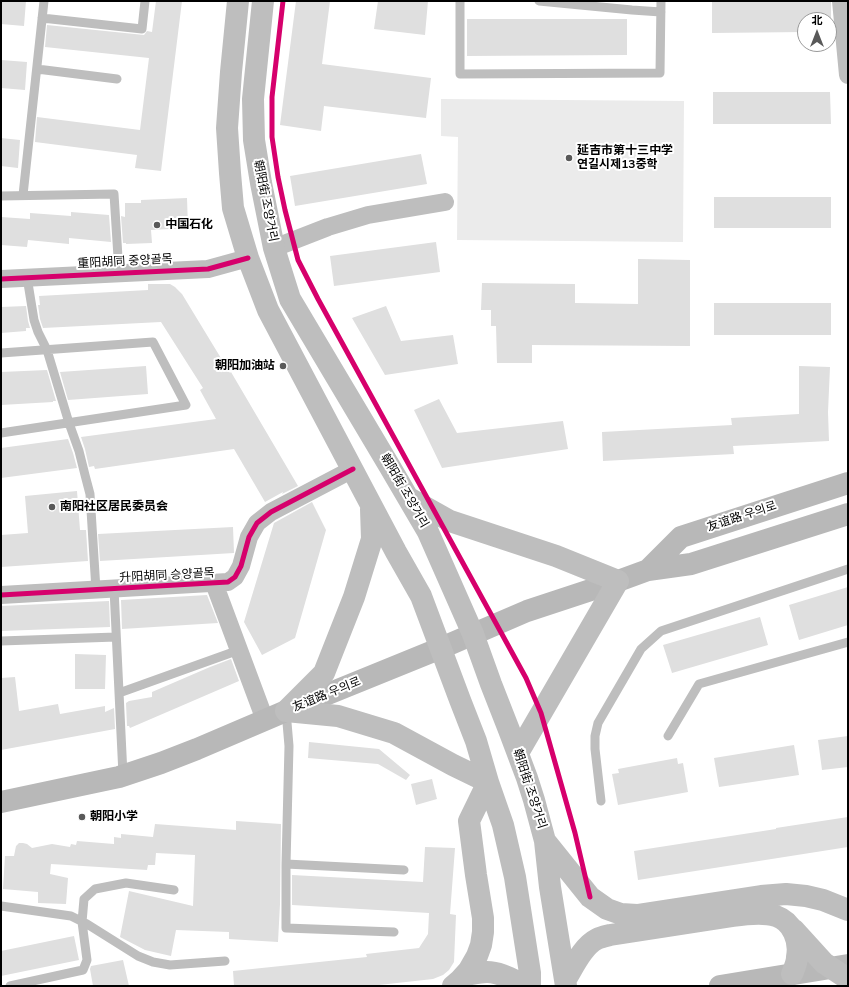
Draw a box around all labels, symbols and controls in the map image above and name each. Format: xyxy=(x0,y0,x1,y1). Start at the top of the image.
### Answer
north arrow xyxy=(797,12,837,52)
text: 北 xyxy=(812,13,823,28)
place label: 延吉市第十三中学 연길시제13중학 xyxy=(577,144,673,172)
marker: 延吉市第十三中学 연길시제13중학 xyxy=(564,153,574,163)
street label: 朝阳街 조양거리 xyxy=(250,159,280,243)
place label: 中国石化 xyxy=(165,218,213,232)
marker: 中国石化 xyxy=(152,220,162,230)
street label: 重阳胡同 중양골목 xyxy=(77,252,173,272)
place label: 朝阳加油站 xyxy=(215,359,275,373)
marker: 朝阳加油站 xyxy=(278,361,288,371)
street label: 朝阳街 조양거리 xyxy=(377,451,431,531)
street label: 友谊路 우의로 xyxy=(705,499,779,535)
place label: 南阳社区居民委员会 xyxy=(60,500,168,514)
marker: 南阳社区居民委员会 xyxy=(47,502,57,512)
street label: 升阳胡同 승양골목 xyxy=(119,566,215,586)
street label: 友谊路 우의로 xyxy=(291,675,363,715)
street label: 朝阳街 조양거리 xyxy=(509,747,549,831)
place label: 朝阳小学 xyxy=(90,810,138,824)
marker: 朝阳小学 xyxy=(77,812,87,822)

